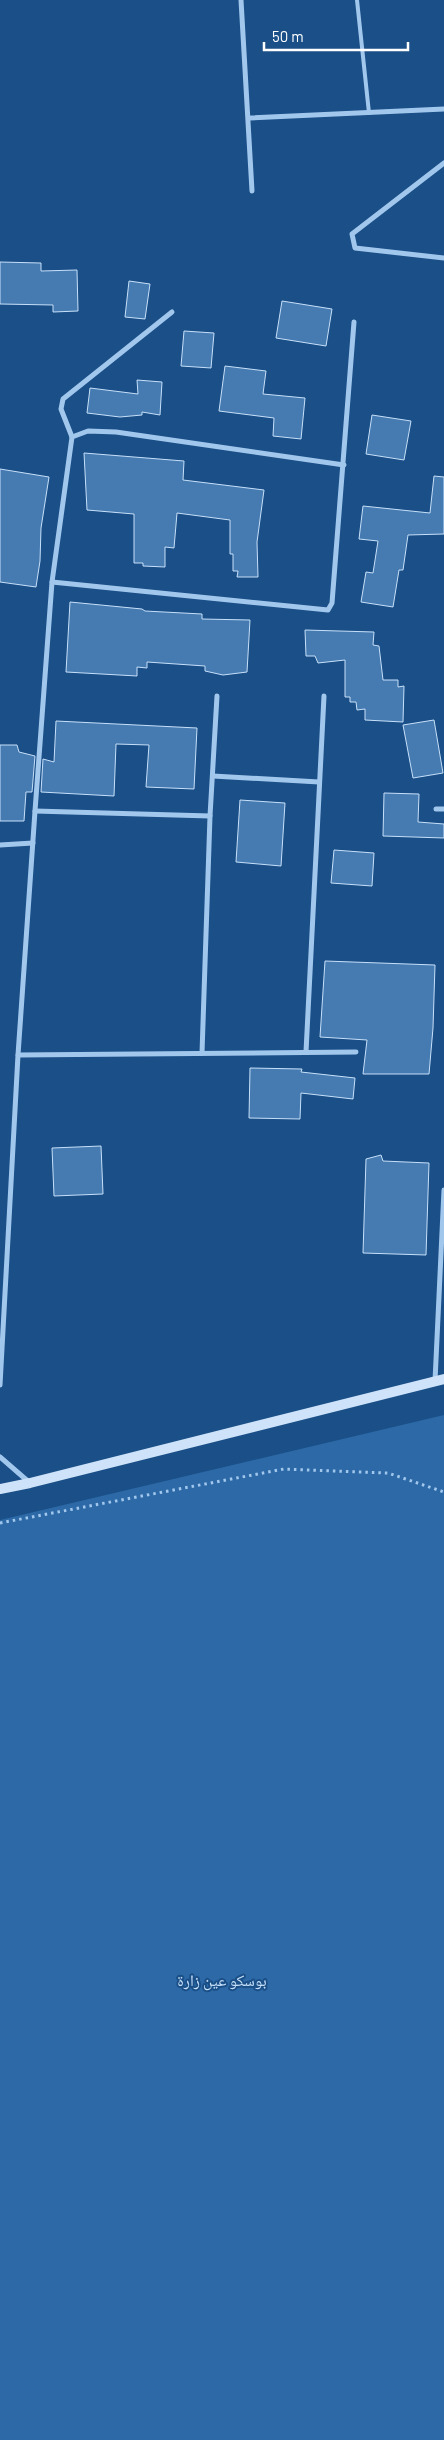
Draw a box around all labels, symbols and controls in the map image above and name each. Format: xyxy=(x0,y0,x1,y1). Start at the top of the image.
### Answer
scale bar xyxy=(264,20,408,52)
text: 50 m xyxy=(272,27,304,45)
park label: بوسكو عين زارة xyxy=(177,1970,267,1991)

